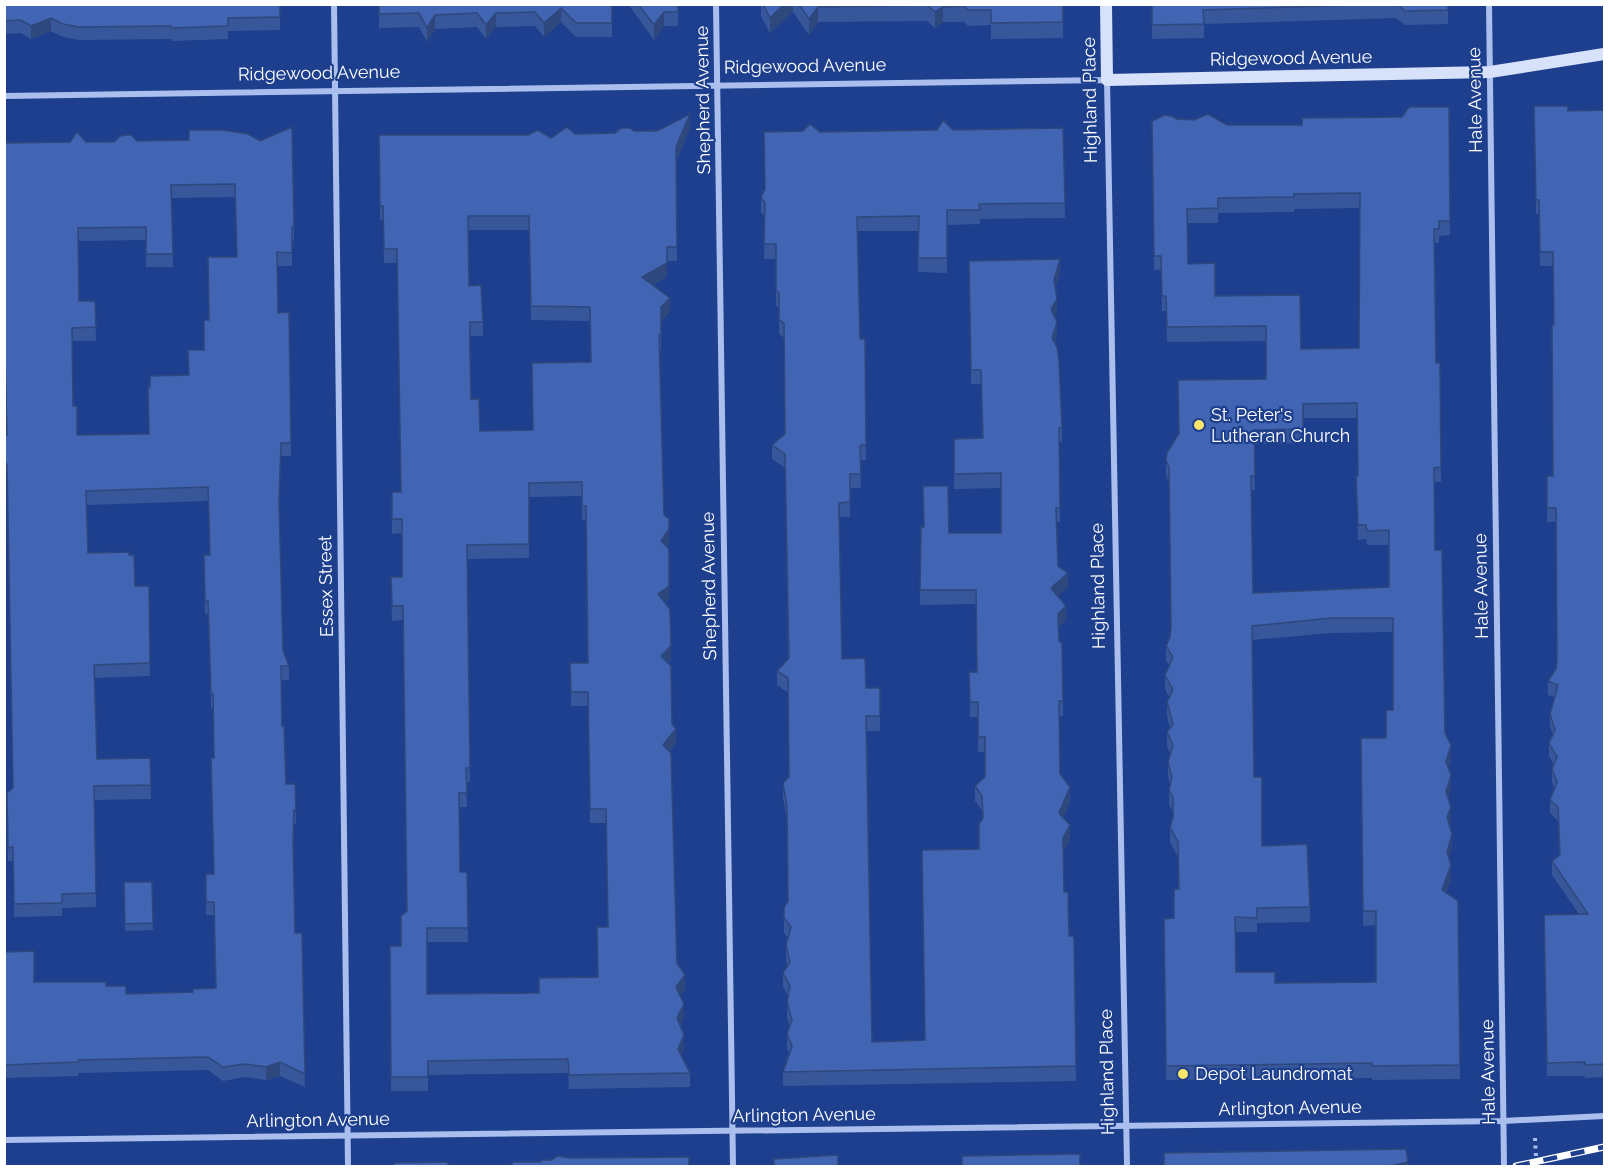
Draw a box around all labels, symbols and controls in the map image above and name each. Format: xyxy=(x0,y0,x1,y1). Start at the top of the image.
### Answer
street label: Shepherd Avenue xyxy=(691,25,714,174)
street label: Highland Place xyxy=(1078,36,1101,163)
street label: Ridgewood Avenue xyxy=(1210,46,1373,69)
street label: Hale Avenue xyxy=(1463,47,1486,153)
street label: Ridgewood Avenue xyxy=(724,54,887,77)
street label: Ridgewood Avenue xyxy=(238,61,401,84)
place label: St. Peter's Lutheran Church xyxy=(1211,404,1350,446)
marker: St. Peter's Lutheran Church xyxy=(1192,418,1206,432)
street label: Shepherd Avenue xyxy=(697,511,720,660)
street label: Highland Place xyxy=(1086,522,1109,649)
street label: Hale Avenue xyxy=(1469,533,1492,639)
street label: Essex Street xyxy=(314,535,337,637)
street label: Highland Place xyxy=(1095,1008,1118,1135)
street label: Hale Avenue xyxy=(1476,1019,1499,1125)
place label: Depot Laundromat xyxy=(1195,1063,1352,1084)
marker: Depot Laundromat xyxy=(1176,1067,1190,1081)
street label: Arlington Avenue xyxy=(1218,1096,1362,1119)
street label: Arlington Avenue xyxy=(732,1103,876,1126)
street label: Arlington Avenue xyxy=(246,1108,390,1131)

